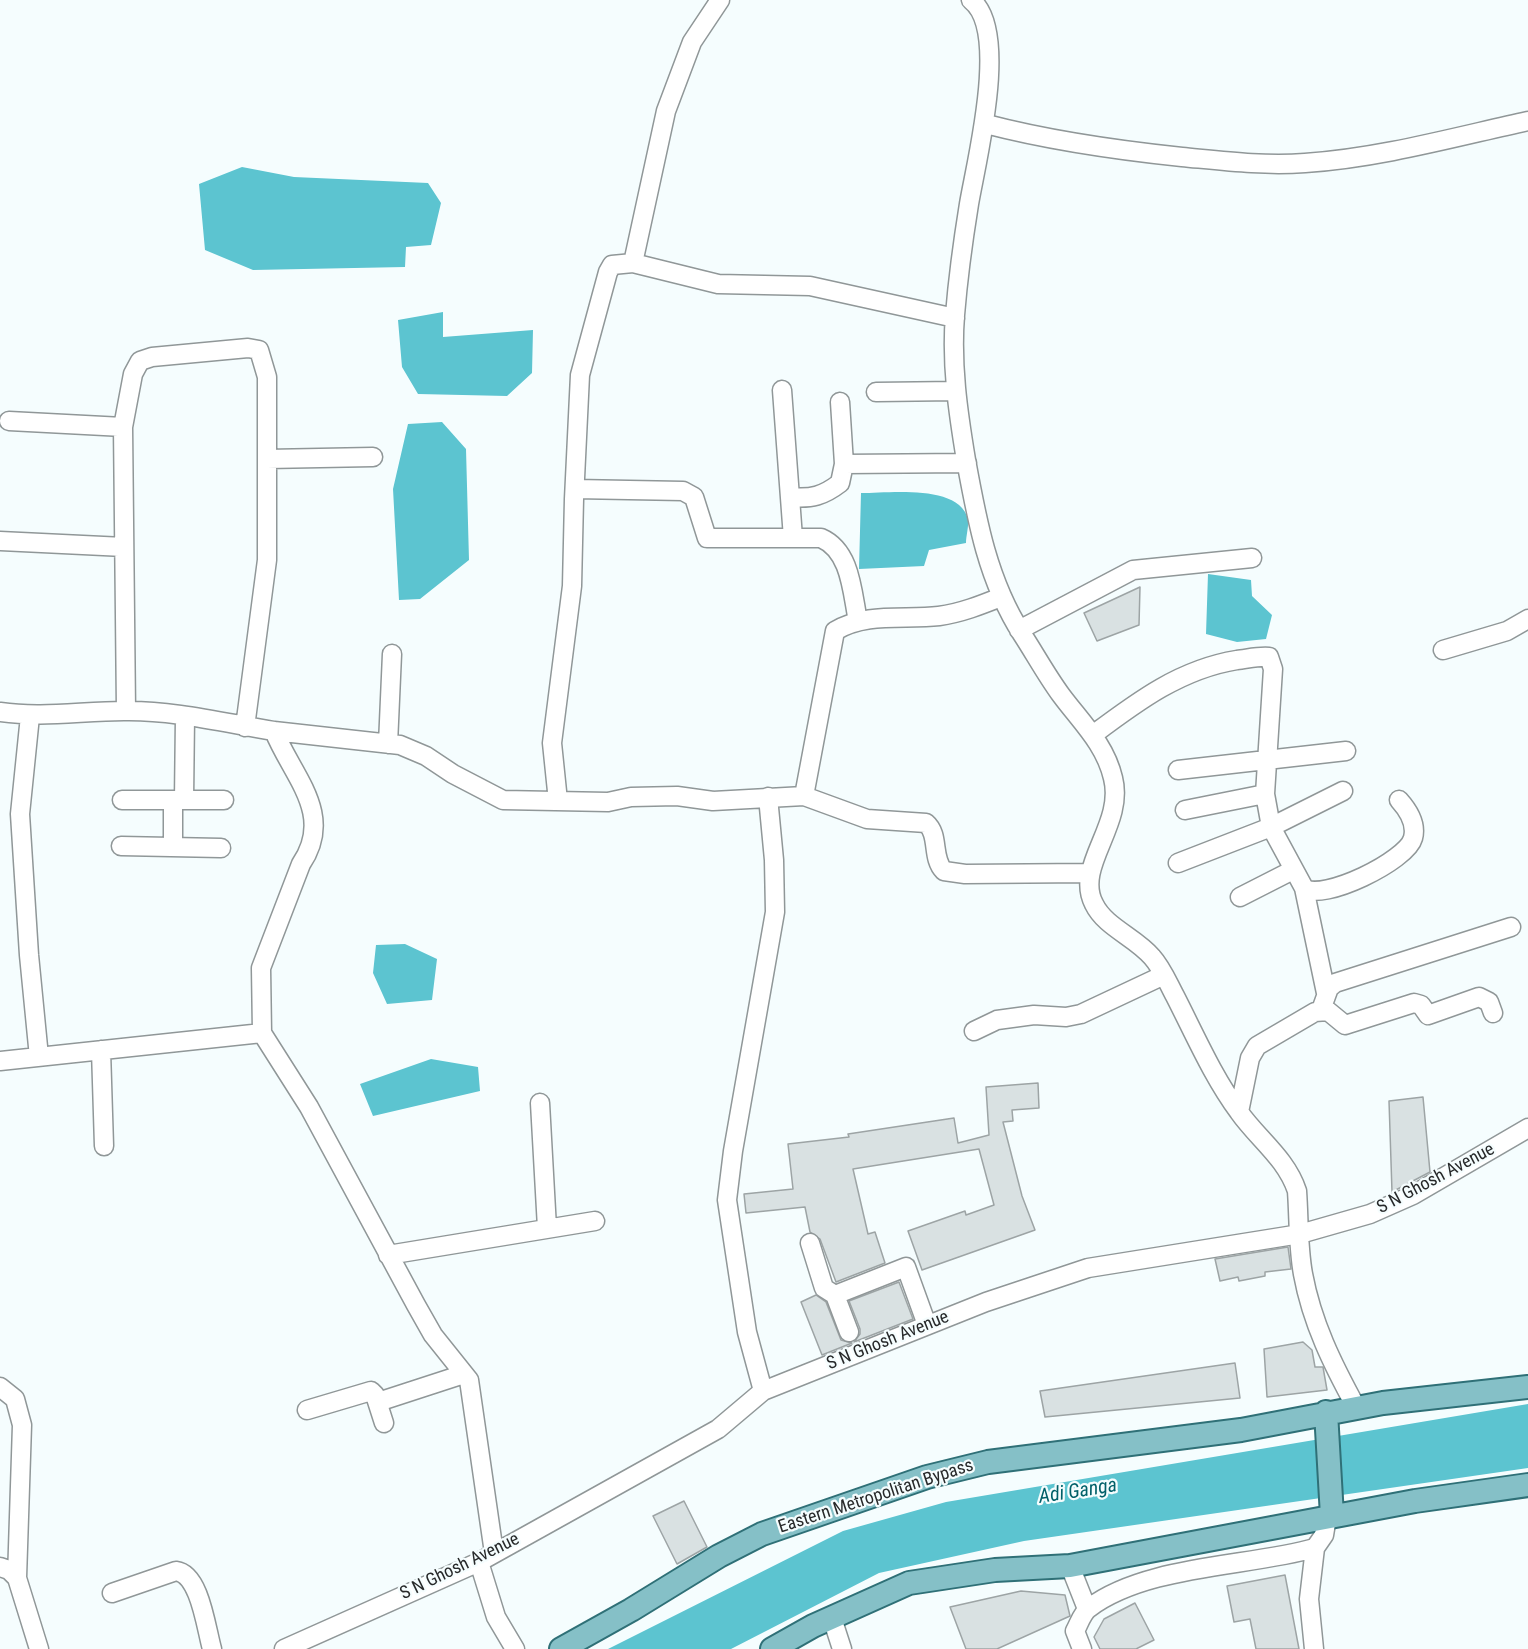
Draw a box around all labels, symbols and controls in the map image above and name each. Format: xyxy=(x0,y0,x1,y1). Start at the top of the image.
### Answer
street label: S N Ghosh Avenue xyxy=(1374,1139,1498,1219)
street label: S N Ghosh Avenue xyxy=(824,1307,952,1375)
street label: Eastern Metropolitan Bypass xyxy=(776,1455,976,1539)
water label: Adi Ganga xyxy=(1037,1474,1119,1510)
street label: S N Ghosh Avenue xyxy=(397,1529,523,1605)

